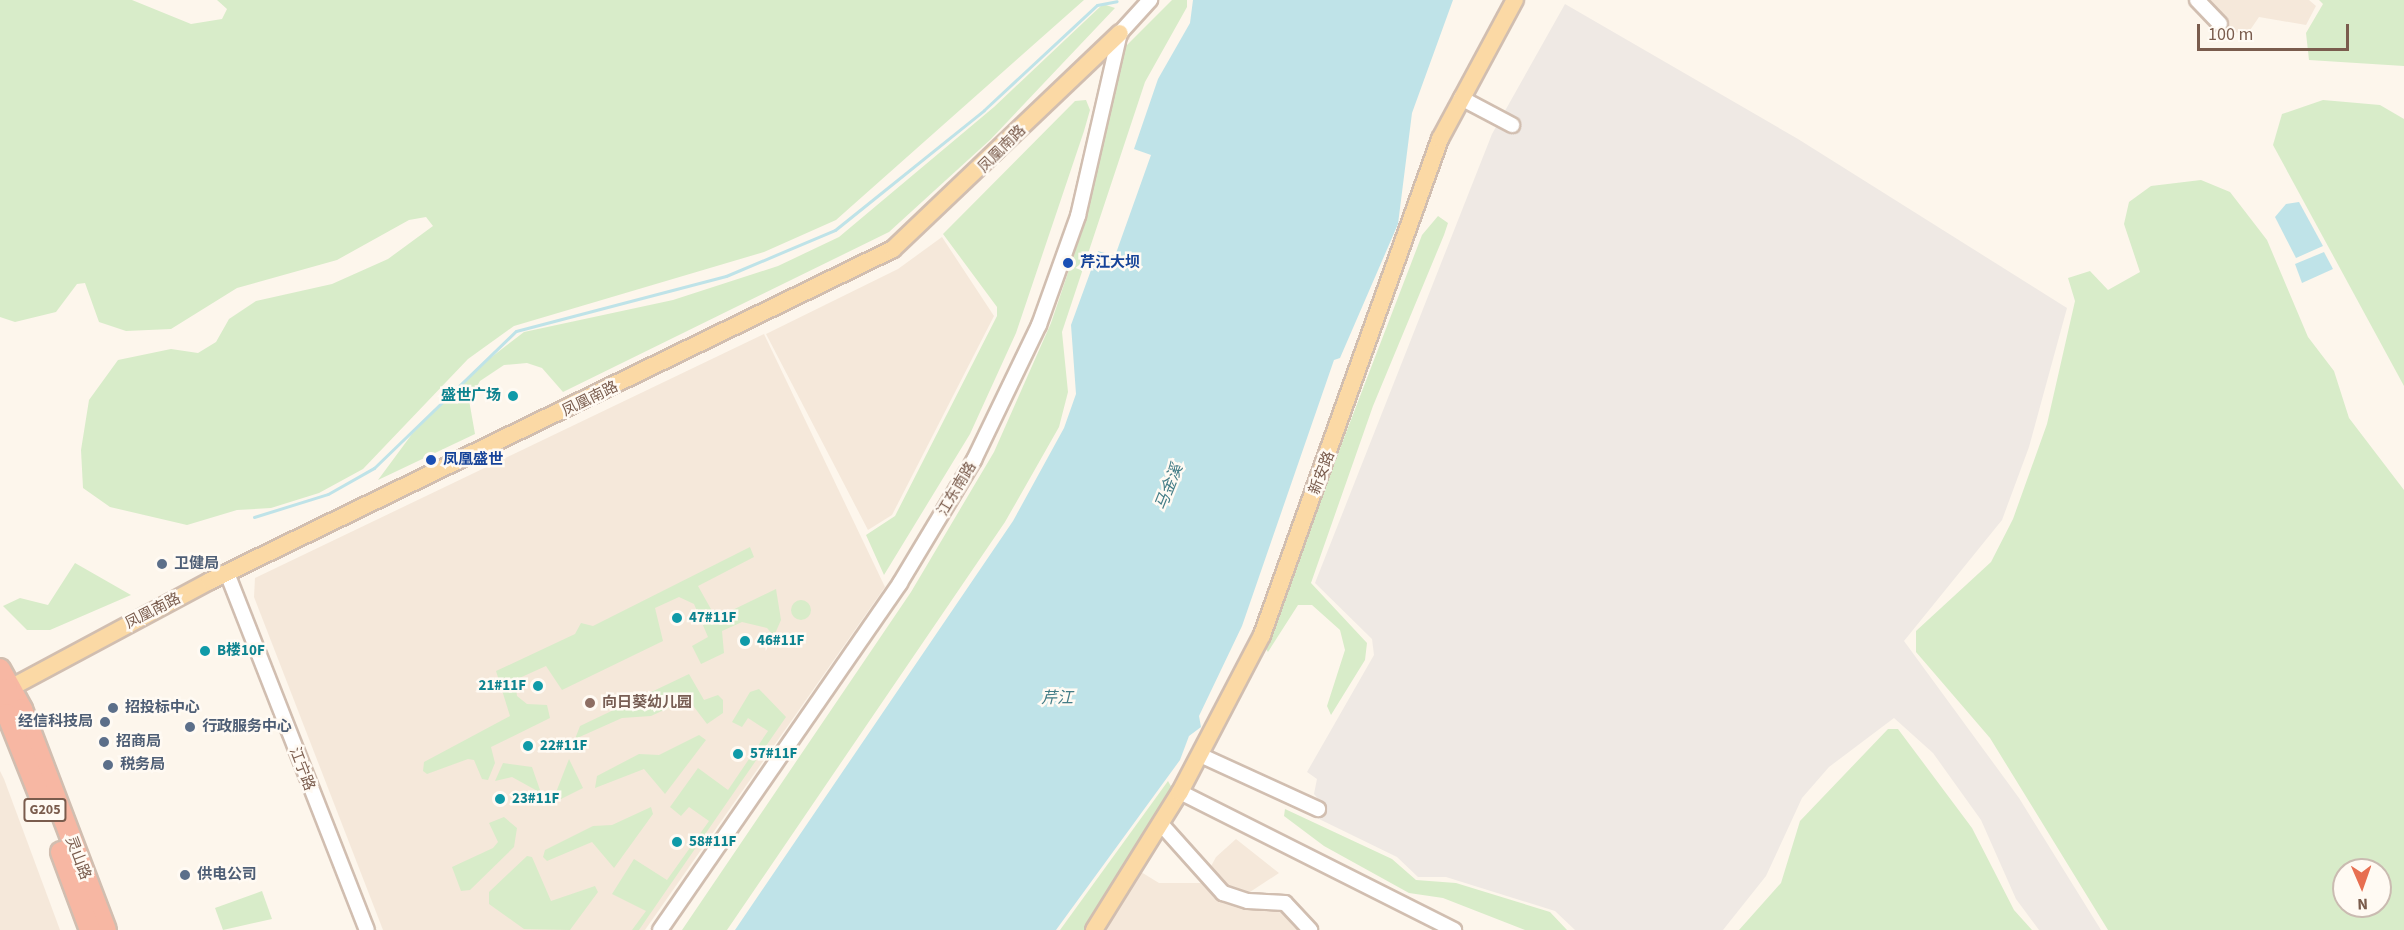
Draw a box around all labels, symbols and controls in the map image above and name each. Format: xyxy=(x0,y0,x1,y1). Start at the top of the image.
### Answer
scale bar xyxy=(2200,12,2352,50)
text: 100 m xyxy=(2208,22,2253,47)
street label: 凤凰南路 xyxy=(974,121,1030,177)
place label: 芹江大坝 xyxy=(1080,254,1140,272)
marker: 芹江大坝 xyxy=(1061,256,1075,270)
street label: 凤凰南路 xyxy=(559,378,621,420)
place label: 盛世广场 xyxy=(441,387,501,405)
marker: 盛世广场 xyxy=(506,389,520,403)
street label: 新安路 xyxy=(1306,449,1338,497)
place label: 凤凰盛世 xyxy=(443,451,503,469)
marker: 凤凰盛世 xyxy=(424,453,438,467)
street label: 江东南路 xyxy=(934,459,980,519)
water label: 马金溪 xyxy=(1151,461,1187,513)
place label: 卫健局 xyxy=(174,555,219,573)
marker: 卫健局 xyxy=(155,557,169,571)
street label: 凤凰南路 xyxy=(122,589,184,633)
place label: 47#11F xyxy=(689,609,736,627)
marker: 47#11F xyxy=(670,611,684,625)
place label: 46#11F xyxy=(757,632,804,650)
marker: 46#11F xyxy=(738,634,752,648)
place label: B楼10F xyxy=(217,642,265,660)
marker: B楼10F xyxy=(198,644,212,658)
place label: 21#11F xyxy=(479,677,526,695)
marker: 21#11F xyxy=(531,679,545,693)
water label: 芹江 xyxy=(1041,688,1073,708)
place label: 向日葵幼儿园 xyxy=(602,694,692,712)
marker: 向日葵幼儿园 xyxy=(583,696,597,710)
place label: 招投标中心 xyxy=(125,699,200,717)
marker: 招投标中心 xyxy=(106,701,120,715)
place label: 经信科技局 xyxy=(18,713,93,731)
marker: 经信科技局 xyxy=(98,715,112,729)
place label: 行政服务中心 xyxy=(202,718,292,736)
marker: 行政服务中心 xyxy=(183,720,197,734)
place label: 招商局 xyxy=(116,733,161,751)
marker: 招商局 xyxy=(97,735,111,749)
place label: 22#11F xyxy=(540,737,587,755)
marker: 22#11F xyxy=(521,739,535,753)
street label: 江宁路 xyxy=(286,745,318,793)
place label: 57#11F xyxy=(750,745,797,763)
marker: 57#11F xyxy=(731,747,745,761)
place label: 税务局 xyxy=(120,756,165,774)
marker: 税务局 xyxy=(101,758,115,772)
place label: 23#11F xyxy=(512,790,559,808)
marker: 23#11F xyxy=(493,792,507,806)
road number: G205 xyxy=(22,799,68,821)
place label: 58#11F xyxy=(689,833,736,851)
street label: 灵山路 xyxy=(62,834,94,882)
marker: 58#11F xyxy=(670,835,684,849)
north arrow xyxy=(2332,858,2392,918)
place label: 供电公司 xyxy=(197,866,257,884)
marker: 供电公司 xyxy=(178,868,192,882)
text: N xyxy=(2357,893,2368,915)

